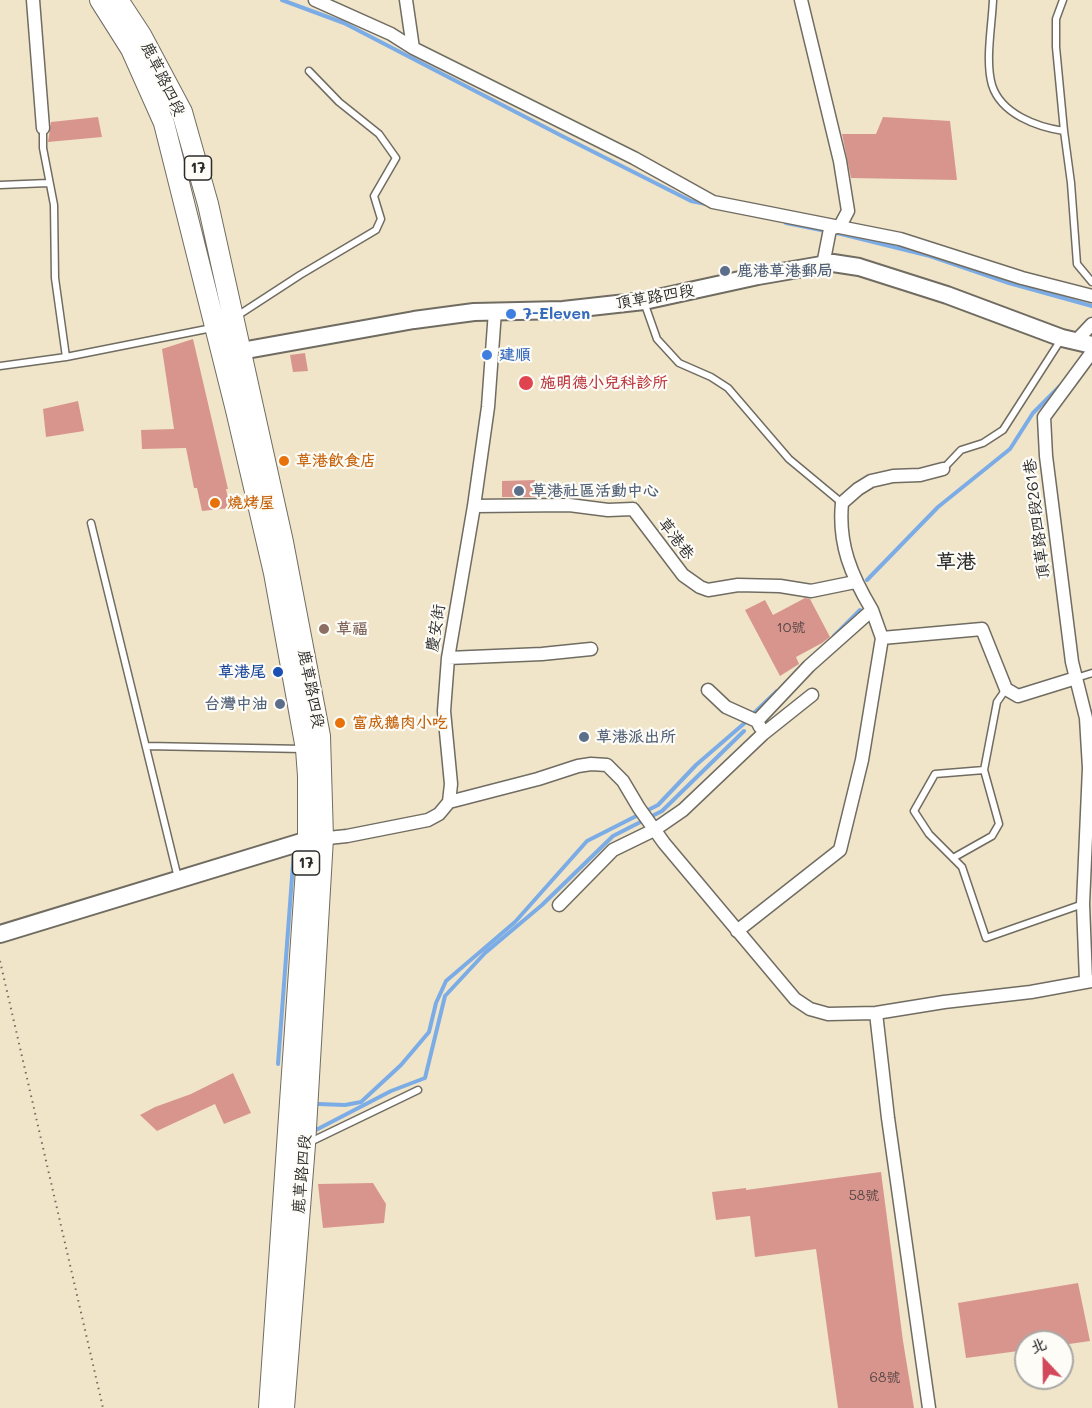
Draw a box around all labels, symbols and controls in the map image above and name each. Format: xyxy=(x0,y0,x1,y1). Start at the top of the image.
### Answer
street label: 鹿草路四段 xyxy=(137,39,189,119)
road number: 17 xyxy=(184,156,212,180)
place label: 鹿港草港郵局 xyxy=(737,261,833,281)
marker: 鹿港草港郵局 xyxy=(718,264,732,278)
street label: 頂草路四段 xyxy=(614,281,696,313)
place label: 7-Eleven xyxy=(523,304,590,324)
marker: 7-Eleven xyxy=(504,307,518,321)
place label: 建順 xyxy=(499,345,531,365)
marker: 建順 xyxy=(480,348,494,362)
place label: 施明德小兒科診所 xyxy=(540,373,668,393)
marker: 施明德小兒科診所 xyxy=(517,374,535,392)
place label: 草港飲食店 xyxy=(296,451,376,471)
marker: 草港飲食店 xyxy=(277,454,291,468)
street label: 頂草路四段261巷 xyxy=(1020,457,1054,581)
place label: 草港社區活動中心 xyxy=(531,481,659,501)
marker: 草港社區活動中心 xyxy=(512,484,526,498)
place label: 燒烤屋 xyxy=(227,493,275,513)
marker: 燒烤屋 xyxy=(208,496,222,510)
street label: 草港巷 xyxy=(654,514,698,564)
district label: 草港 xyxy=(936,550,976,574)
street label: 慶安街 xyxy=(423,603,449,653)
place label: 草福 xyxy=(336,619,368,639)
house number: 10號 xyxy=(777,620,805,636)
marker: 草福 xyxy=(317,622,331,636)
street label: 鹿草路四段 xyxy=(294,648,328,730)
place label: 草港尾 xyxy=(218,662,266,682)
marker: 草港尾 xyxy=(271,665,285,679)
place label: 台灣中油 xyxy=(204,694,268,714)
marker: 台灣中油 xyxy=(273,697,287,711)
place label: 富成鵝肉小吃 xyxy=(352,713,448,733)
marker: 富成鵝肉小吃 xyxy=(333,716,347,730)
place label: 草港派出所 xyxy=(596,727,676,747)
marker: 草港派出所 xyxy=(577,730,591,744)
road number: 17 xyxy=(292,851,320,875)
street label: 鹿草路四段 xyxy=(289,1133,315,1215)
house number: 58號 xyxy=(849,1188,879,1204)
north arrow xyxy=(1014,1330,1074,1390)
text: 北 xyxy=(1026,1332,1049,1357)
house number: 68號 xyxy=(870,1370,900,1386)

